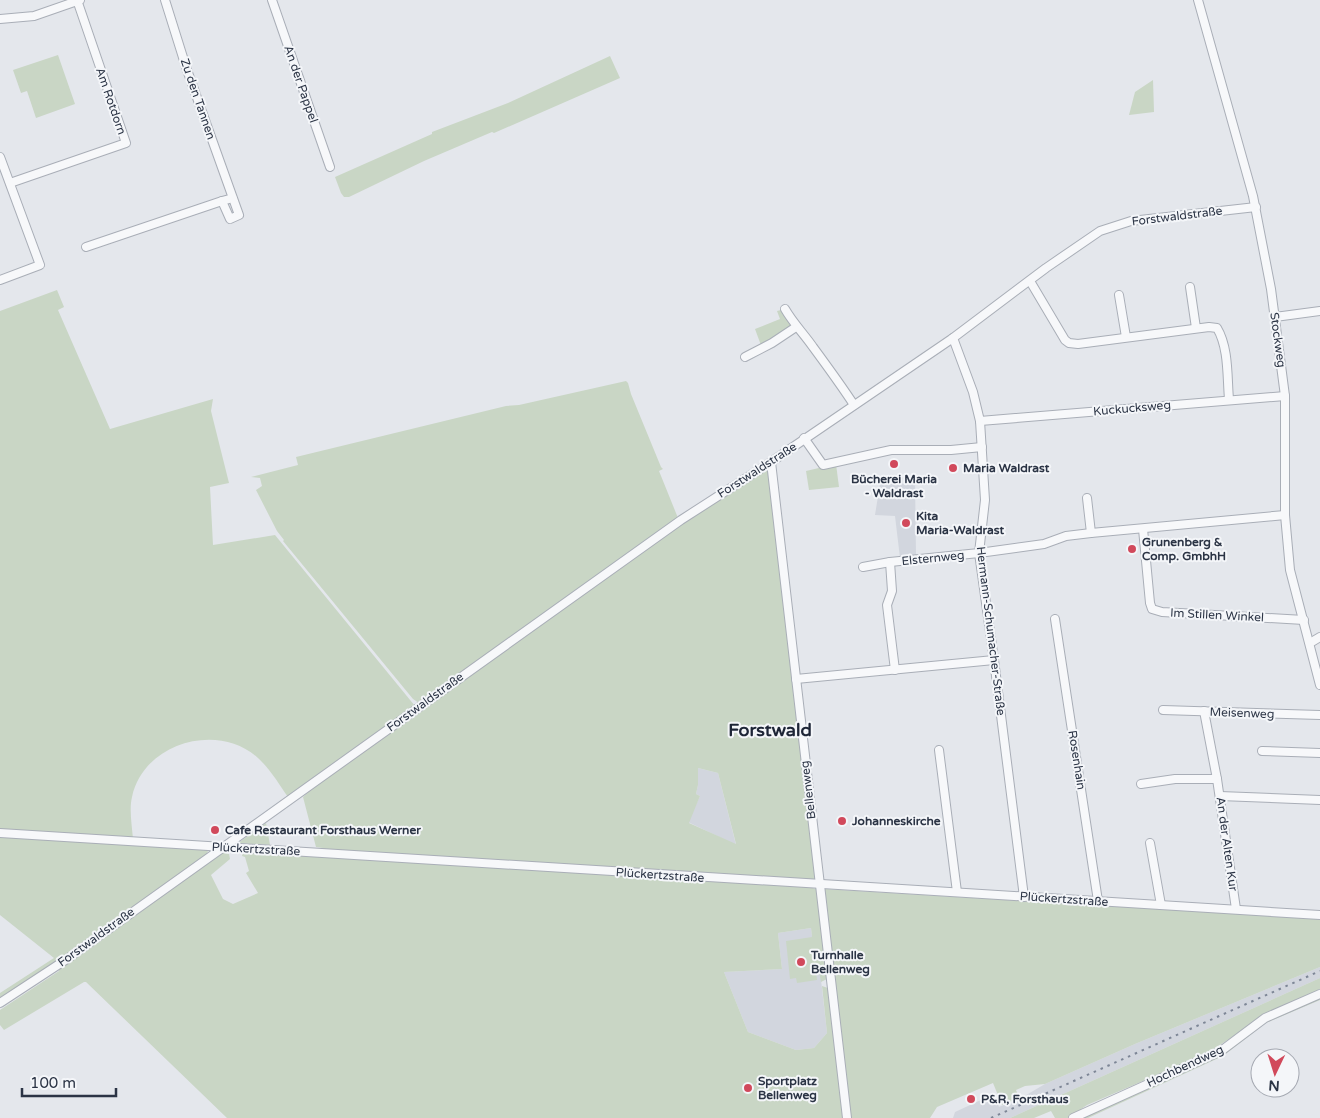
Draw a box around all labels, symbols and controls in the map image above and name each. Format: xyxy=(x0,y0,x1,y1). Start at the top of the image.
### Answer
street label: An der Pappel xyxy=(281,44,321,124)
street label: Zu den Tannen xyxy=(178,57,218,141)
street label: Am Rotdorn xyxy=(93,66,129,136)
street label: Forstwaldstraße xyxy=(1131,203,1223,229)
street label: Stockweg xyxy=(1267,311,1289,369)
street label: Kuckucksweg xyxy=(1093,398,1171,418)
street label: Forstwaldstraße xyxy=(715,439,799,501)
marker: Bücherei Maria - Waldrast xyxy=(888,458,900,470)
place label: Maria Waldrast xyxy=(963,461,1050,475)
marker: Maria Waldrast xyxy=(947,462,959,474)
place label: Bücherei Maria - Waldrast xyxy=(851,472,937,500)
place label: Kita Maria-Waldrast xyxy=(916,509,1005,537)
marker: Kita Maria-Waldrast xyxy=(900,517,912,529)
place label: Grunenberg & Comp. GmbhH xyxy=(1142,535,1226,564)
marker: Grunenberg & Comp. GmbhH xyxy=(1126,543,1138,555)
street label: Hermann-Schumacher-Straße xyxy=(974,546,1008,717)
street label: Elsternweg xyxy=(901,548,965,568)
street label: Im Stillen Winkel xyxy=(1170,606,1264,624)
street label: Forstwaldstraße xyxy=(384,669,466,735)
street label: Meisenweg xyxy=(1209,705,1275,721)
district label: Forstwald xyxy=(728,719,812,741)
street label: Rosenhain xyxy=(1065,729,1089,791)
street label: Bellenweg xyxy=(797,760,819,820)
street label: An der Alten Kur xyxy=(1213,796,1241,892)
place label: Johanneskirche xyxy=(851,814,941,828)
marker: Johanneskirche xyxy=(836,815,848,827)
place label: Cafe Restaurant Forsthaus Werner xyxy=(225,823,421,837)
marker: Cafe Restaurant Forsthaus Werner xyxy=(209,824,221,836)
street label: Plückertzstraße xyxy=(211,840,301,858)
street label: Plückertzstraße xyxy=(615,865,705,885)
street label: Plückertzstraße xyxy=(1019,889,1109,909)
street label: Forstwaldstraße xyxy=(55,904,137,970)
place label: Turnhalle Bellenweg xyxy=(810,948,870,977)
marker: Turnhalle Bellenweg xyxy=(795,956,807,968)
street label: Hochbendweg xyxy=(1144,1042,1226,1090)
north arrow xyxy=(1250,1048,1300,1098)
scale bar xyxy=(22,1066,116,1098)
text: 100 m xyxy=(30,1074,76,1092)
place label: Sportplatz Bellenweg xyxy=(758,1074,817,1103)
text: N xyxy=(1268,1077,1280,1094)
marker: Sportplatz Bellenweg xyxy=(742,1082,754,1094)
place label: P&R, Forsthaus xyxy=(981,1092,1069,1106)
marker: P&R, Forsthaus xyxy=(965,1093,977,1105)

